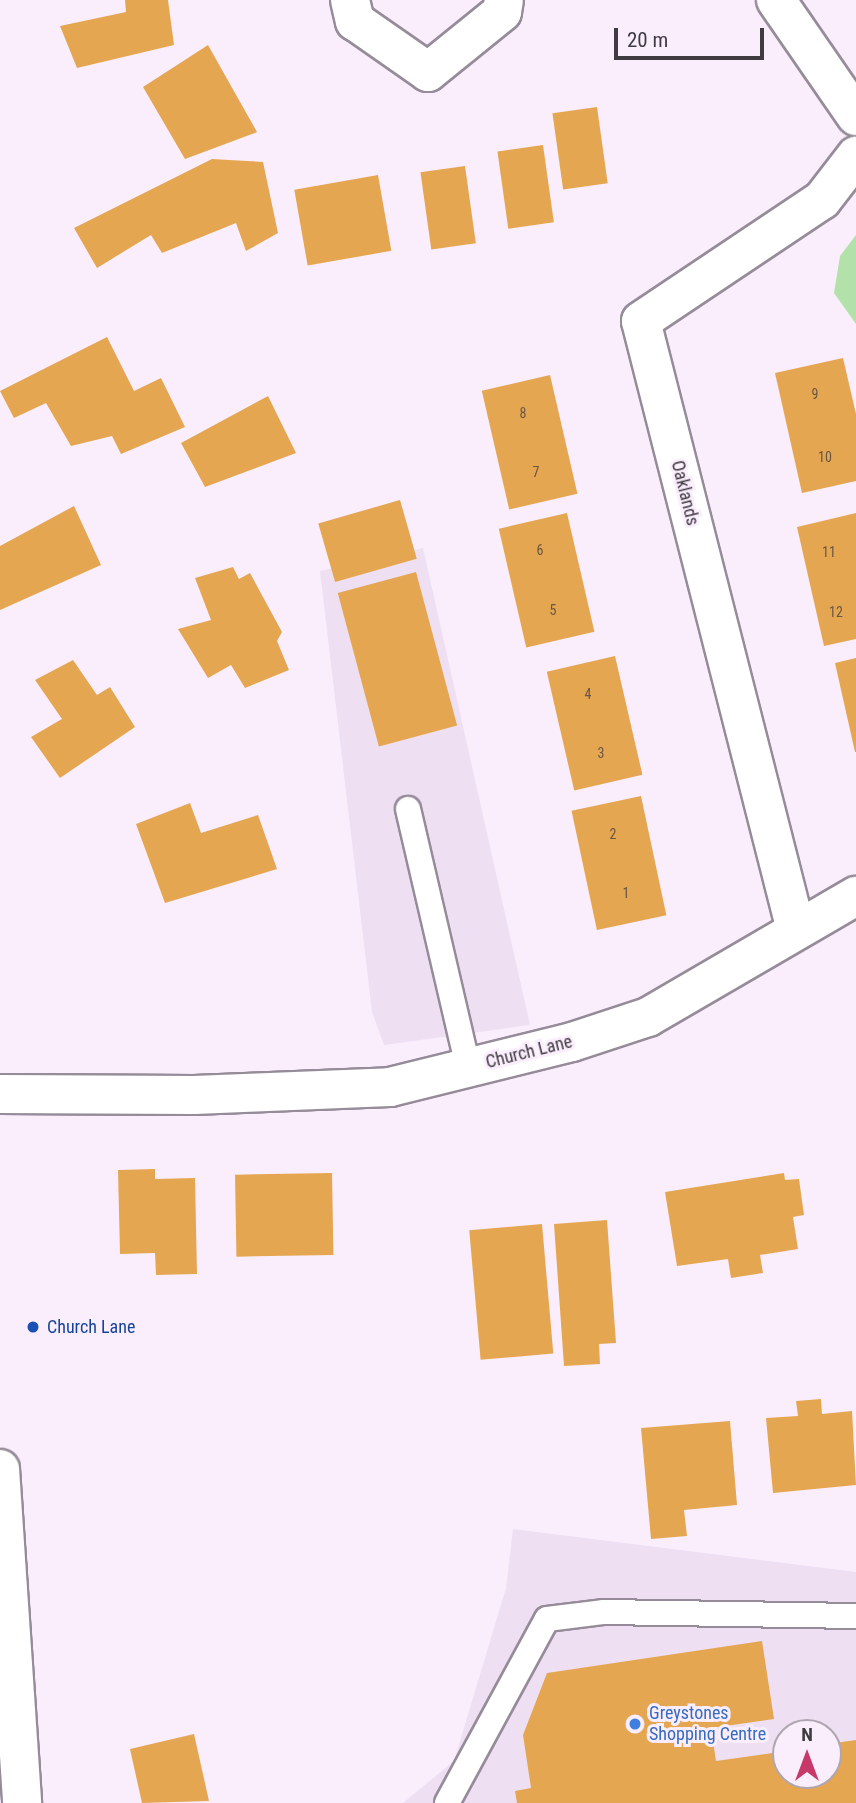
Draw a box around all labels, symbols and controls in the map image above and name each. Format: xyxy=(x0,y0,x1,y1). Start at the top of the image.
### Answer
scale bar xyxy=(618,14,768,58)
text: 20 m xyxy=(627,28,668,52)
house number: 9 xyxy=(812,386,818,402)
house number: 8 xyxy=(520,405,526,421)
house number: 10 xyxy=(818,449,832,465)
street label: Oaklands xyxy=(667,458,703,528)
house number: 7 xyxy=(533,464,539,480)
house number: 6 xyxy=(537,542,543,558)
house number: 11 xyxy=(822,544,836,560)
house number: 5 xyxy=(550,602,556,618)
house number: 12 xyxy=(829,604,843,620)
house number: 4 xyxy=(585,686,591,702)
house number: 3 xyxy=(598,745,604,761)
house number: 2 xyxy=(610,826,616,842)
house number: 1 xyxy=(623,885,629,901)
street label: Church Lane xyxy=(484,1031,574,1073)
place label: Church Lane xyxy=(47,1316,135,1338)
marker: Church Lane xyxy=(25,1319,41,1335)
place label: Greystones Shopping Centre xyxy=(649,1703,766,1746)
marker: Greystones Shopping Centre xyxy=(627,1716,643,1732)
north arrow xyxy=(772,1719,842,1789)
text: N xyxy=(801,1723,813,1746)

